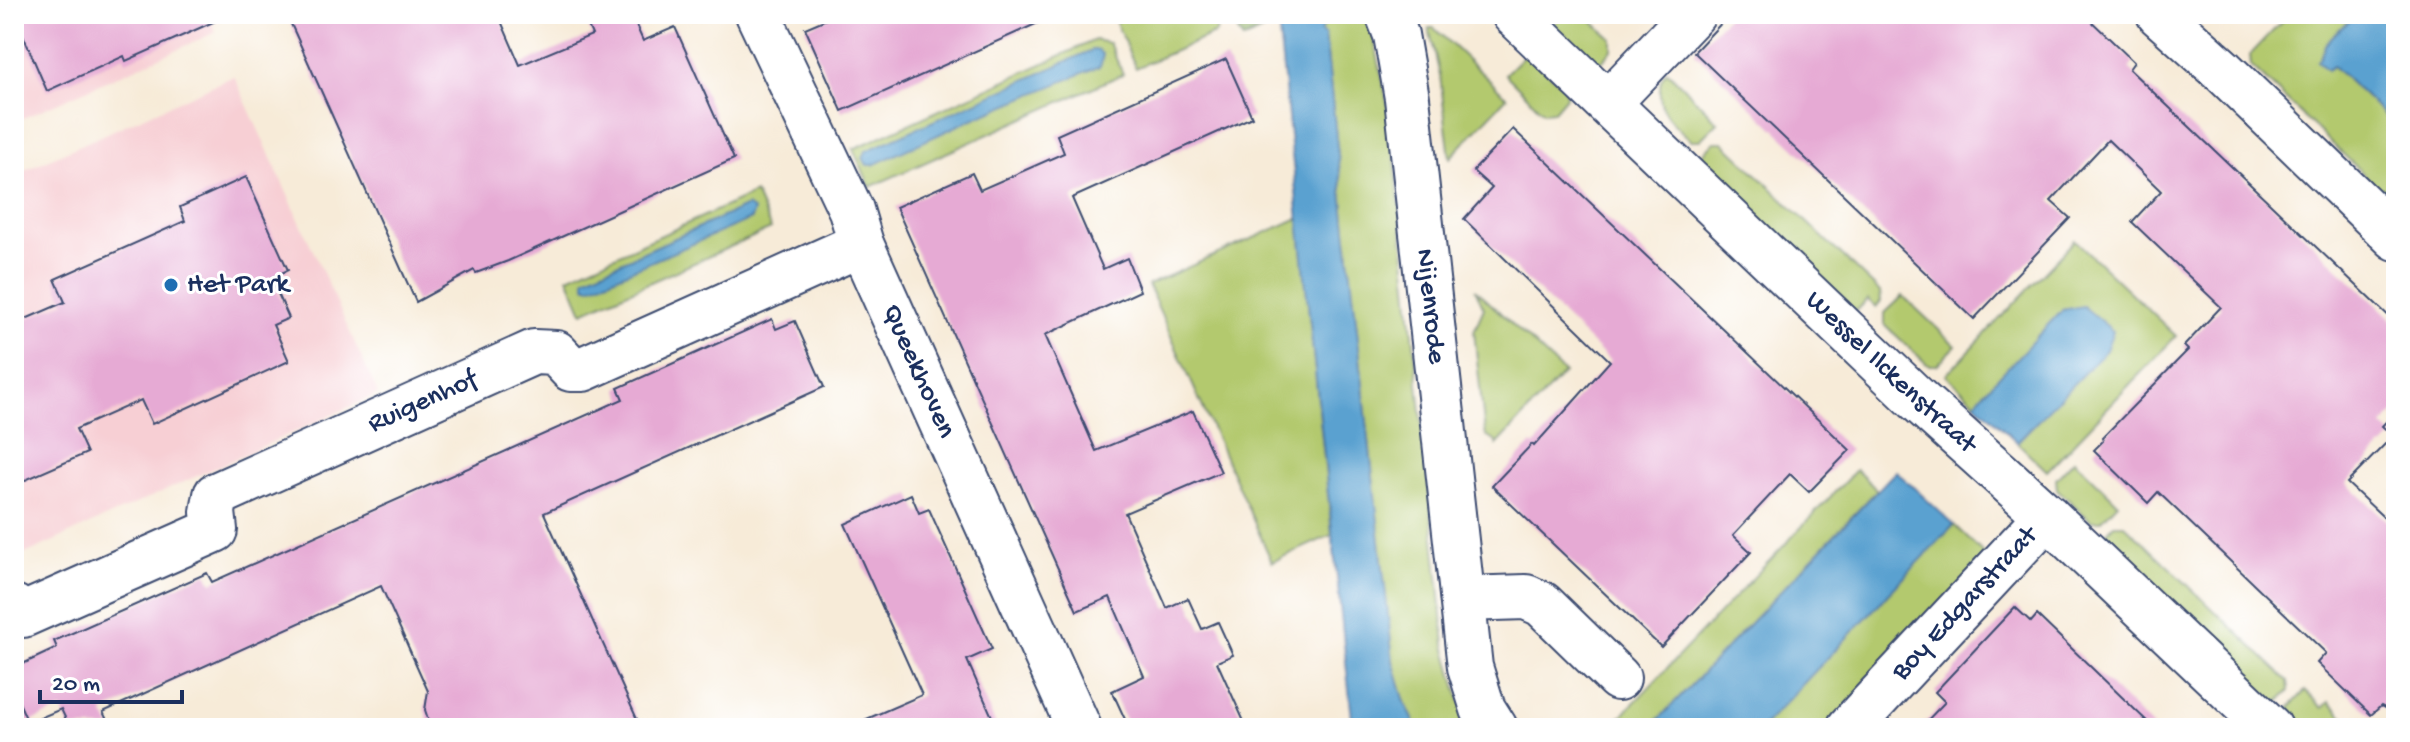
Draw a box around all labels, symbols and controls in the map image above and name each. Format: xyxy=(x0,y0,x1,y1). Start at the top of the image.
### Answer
street label: Nijenrode xyxy=(1407,247,1453,366)
place label: Het Park xyxy=(187,269,291,302)
marker: Het Park xyxy=(162,276,180,294)
street label: Wessel Ilckenstraat xyxy=(1798,284,1985,463)
street label: Queekhoven xyxy=(874,299,963,444)
street label: Ruigenhof xyxy=(363,362,484,441)
street label: Boy Edgarstraat xyxy=(1884,518,2047,688)
scale bar xyxy=(40,654,182,704)
text: 20 m xyxy=(52,671,100,700)

